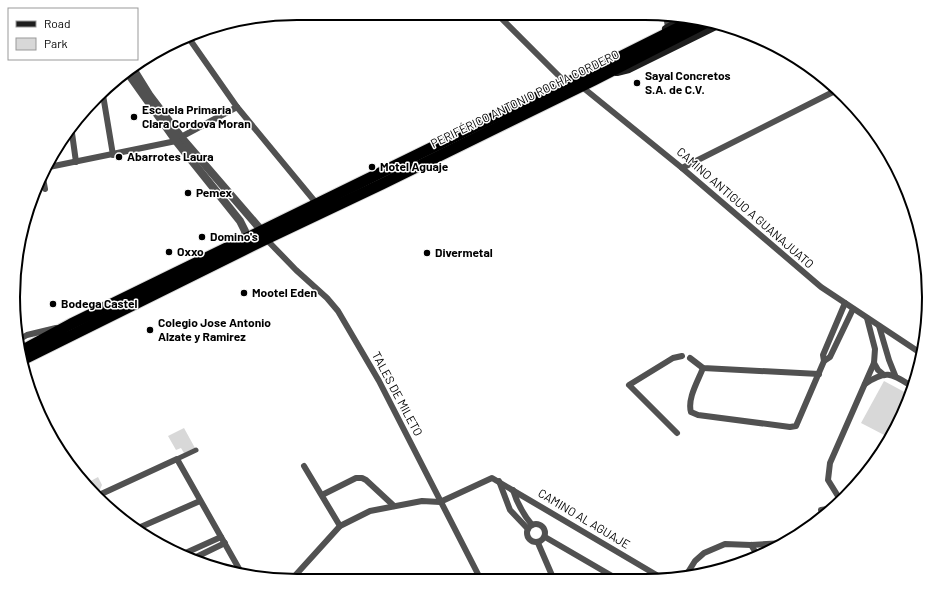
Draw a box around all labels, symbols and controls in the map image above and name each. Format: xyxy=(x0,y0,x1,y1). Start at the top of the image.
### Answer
legend xyxy=(8,8,138,60)
text: Road xyxy=(44,16,71,30)
text: Park xyxy=(44,36,68,50)
street label: PERIFÉRICO ANTONIO ROCHA CORDERO xyxy=(428,46,621,150)
place label: Sayal Concretos S.A. de C.V. xyxy=(645,68,731,96)
marker: Sayal Concretos S.A. de C.V. xyxy=(632,78,642,88)
place label: Escuela Primaria Clara Cordova Moran xyxy=(142,102,251,130)
marker: Escuela Primaria Clara Cordova Moran xyxy=(129,112,139,122)
street label: CAMINO ANTIGUO A GUANAJUATO xyxy=(674,144,817,271)
place label: Abarrotes Laura xyxy=(127,149,214,163)
marker: Abarrotes Laura xyxy=(114,152,124,162)
place label: Motel Aguaje xyxy=(380,159,449,173)
marker: Motel Aguaje xyxy=(367,162,377,172)
place label: Pemex xyxy=(196,185,233,199)
marker: Pemex xyxy=(183,188,193,198)
place label: Domino's xyxy=(210,229,258,243)
marker: Domino's xyxy=(197,232,207,242)
place label: Oxxo xyxy=(177,244,204,258)
place label: Divermetal xyxy=(435,245,493,259)
marker: Oxxo xyxy=(164,247,174,257)
marker: Divermetal xyxy=(422,248,432,258)
place label: Mootel Eden xyxy=(252,285,317,299)
marker: Mootel Eden xyxy=(239,288,249,298)
place label: Bodega Castel xyxy=(61,296,138,310)
marker: Bodega Castel xyxy=(48,299,58,309)
place label: Colegio Jose Antonio Alzate y Ramirez xyxy=(158,315,271,343)
marker: Colegio Jose Antonio Alzate y Ramirez xyxy=(145,325,155,335)
street label: TALES DE MILETO xyxy=(370,349,426,438)
street label: CAMINO AL AGUAJE xyxy=(536,485,633,551)

